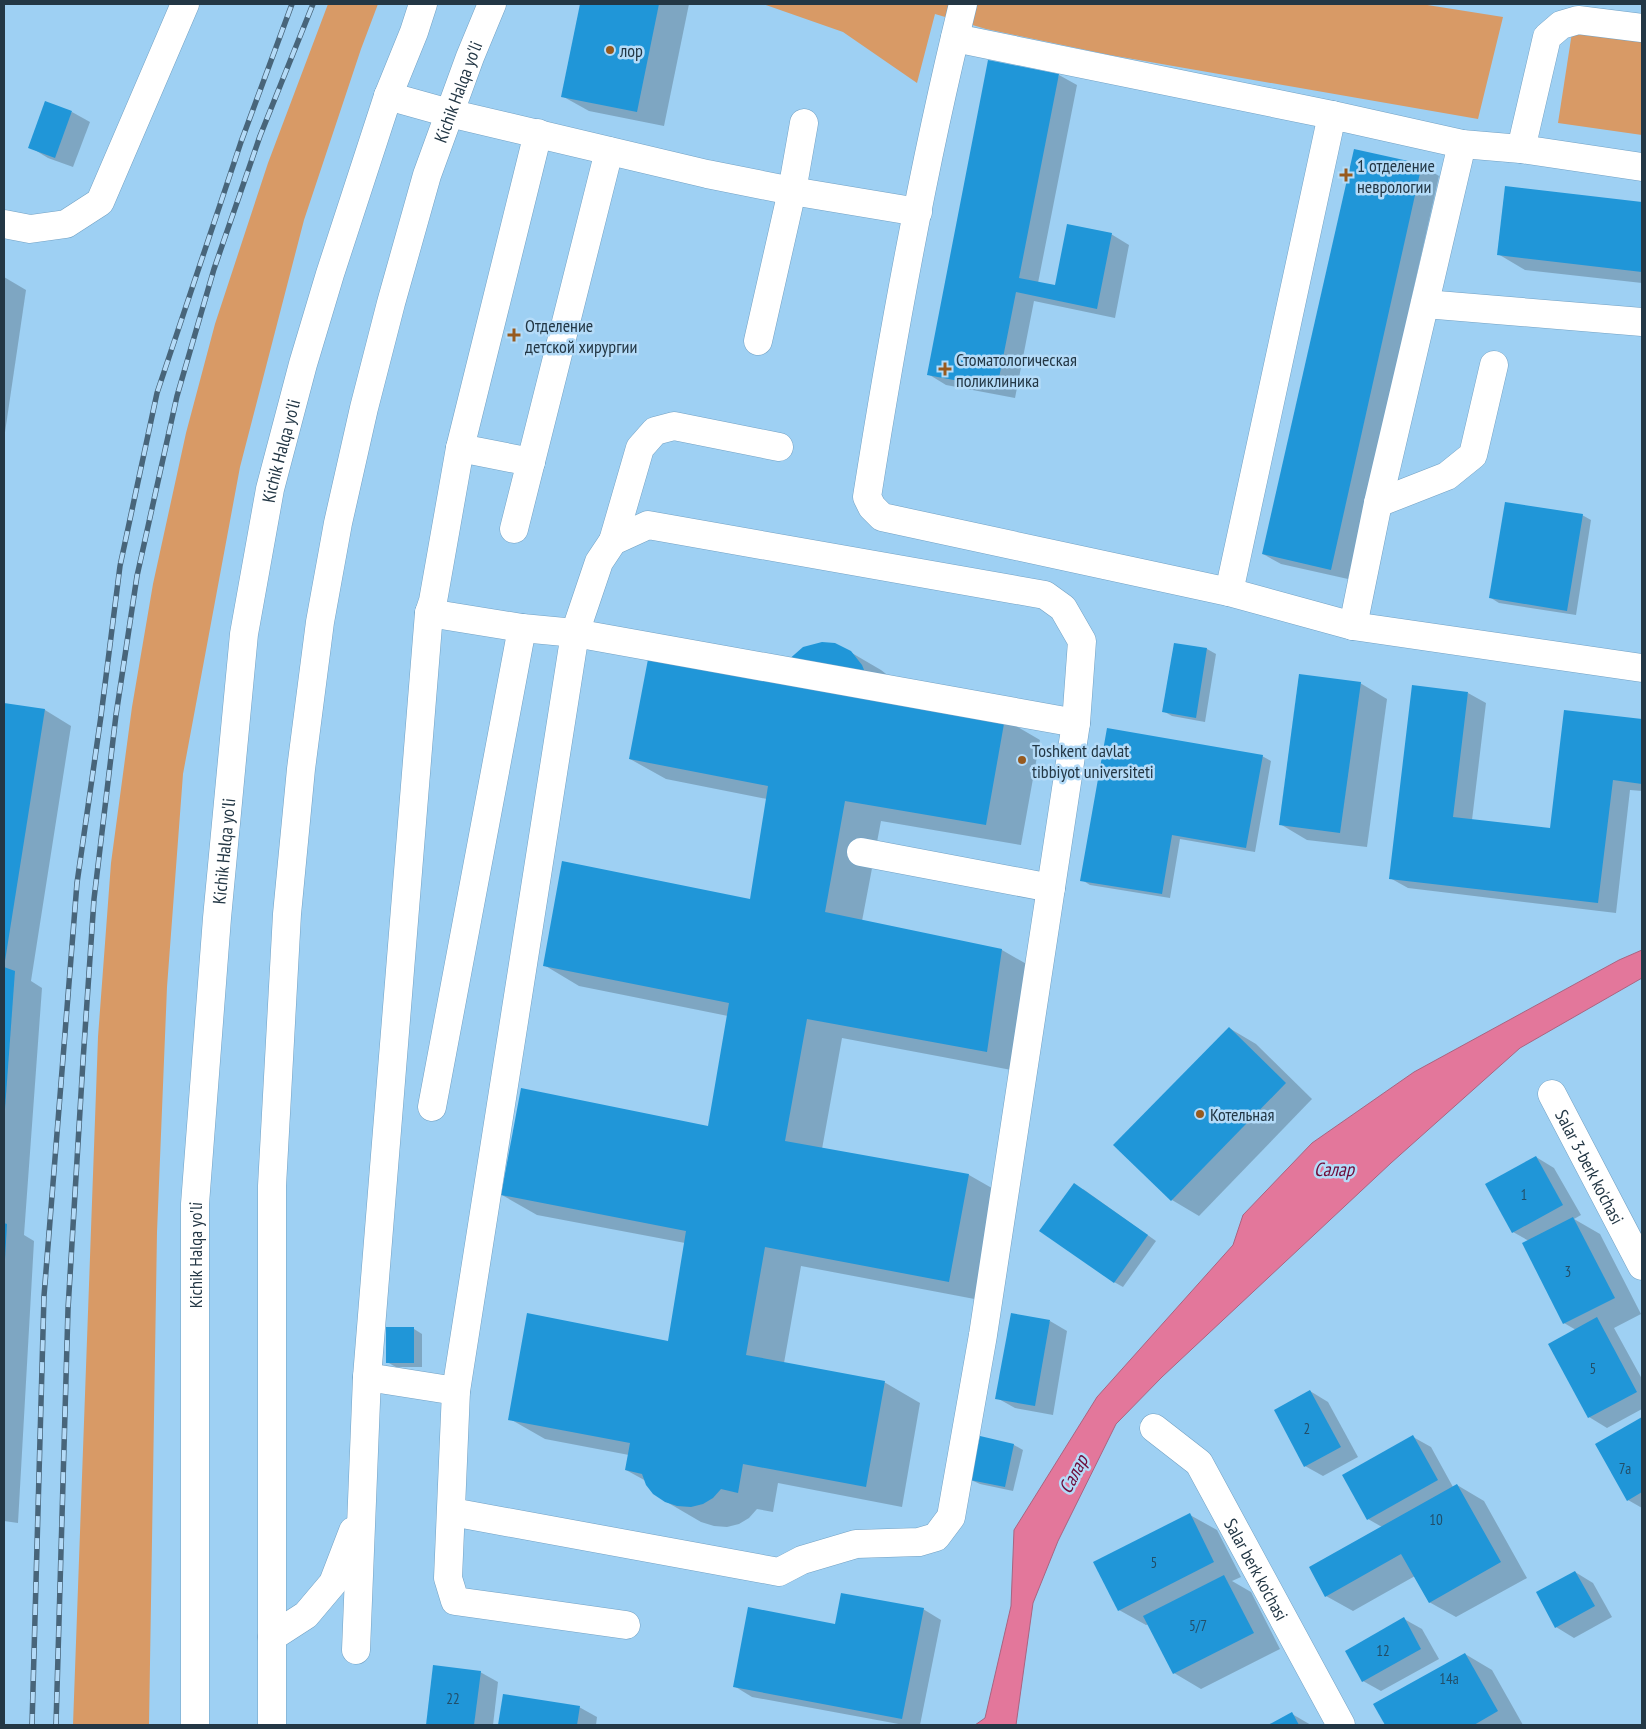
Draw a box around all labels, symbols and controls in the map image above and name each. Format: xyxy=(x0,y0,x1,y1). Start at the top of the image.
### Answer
street label: Kichik Halqa yo'li xyxy=(428,37,487,145)
place label: лор xyxy=(619,39,643,62)
marker: лор xyxy=(604,44,616,56)
place label: 1 отделение неврологии xyxy=(1357,154,1435,198)
marker: 1 отделение неврологии xyxy=(1339,168,1353,182)
place label: Отделение детской хирургии xyxy=(525,314,637,358)
marker: Отделение детской хирургии xyxy=(507,328,521,342)
place label: Стоматологическая поликлиника xyxy=(956,348,1077,392)
marker: Стоматологическая поликлиника xyxy=(938,362,952,376)
street label: Kichik Halqa yo'li xyxy=(256,396,305,504)
place label: Toshkent davlat tibbiyot universiteti xyxy=(1032,739,1154,783)
marker: Toshkent davlat tibbiyot universiteti xyxy=(1016,754,1028,766)
street label: Kichik Halqa yo'li xyxy=(207,797,240,905)
place label: Котельная xyxy=(1210,1103,1274,1126)
street label: Salar 3-berk ko'chasi xyxy=(1551,1105,1629,1228)
marker: Котельная xyxy=(1194,1108,1206,1120)
water label: Салар xyxy=(1314,1157,1356,1181)
house number: 1 xyxy=(1521,1185,1527,1204)
street label: Kichik Halqa yo'li xyxy=(183,1201,207,1308)
house number: 3 xyxy=(1565,1262,1571,1281)
house number: 5 xyxy=(1590,1359,1596,1378)
house number: 2 xyxy=(1304,1419,1310,1438)
water label: Салар xyxy=(1053,1449,1094,1497)
house number: 7a xyxy=(1619,1459,1631,1478)
house number: 10 xyxy=(1429,1510,1443,1529)
street label: Salar berk ko'chasi xyxy=(1220,1514,1294,1624)
house number: 5 xyxy=(1151,1553,1157,1572)
house number: 5/7 xyxy=(1189,1616,1207,1635)
house number: 12 xyxy=(1376,1641,1390,1660)
house number: 14a xyxy=(1439,1669,1459,1688)
house number: 22 xyxy=(446,1689,460,1708)

